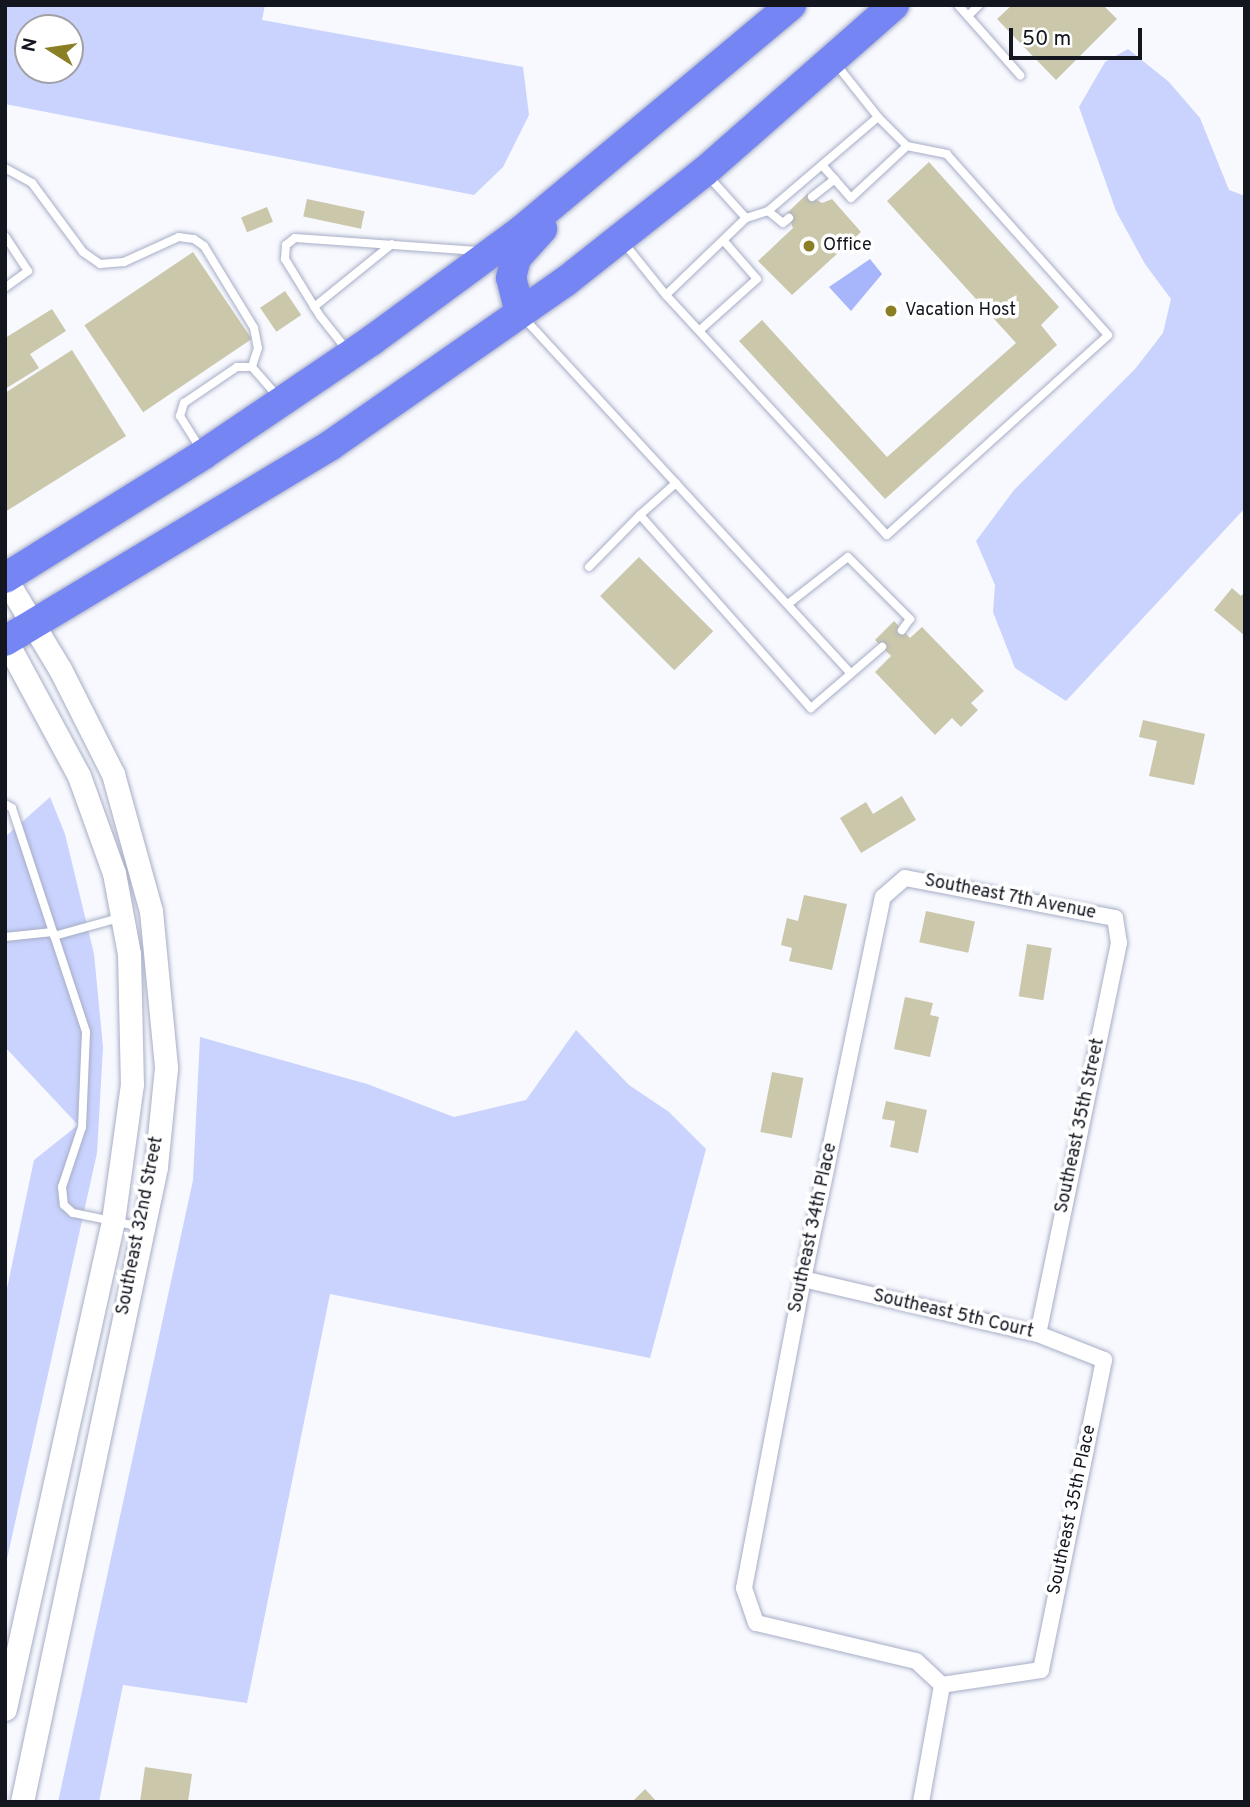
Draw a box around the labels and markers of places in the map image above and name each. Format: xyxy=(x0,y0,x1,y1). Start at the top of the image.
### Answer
place label: Office xyxy=(823,235,872,257)
marker: Office xyxy=(801,238,817,254)
place label: Vacation Host xyxy=(905,300,1016,322)
marker: Vacation Host xyxy=(883,303,899,319)

